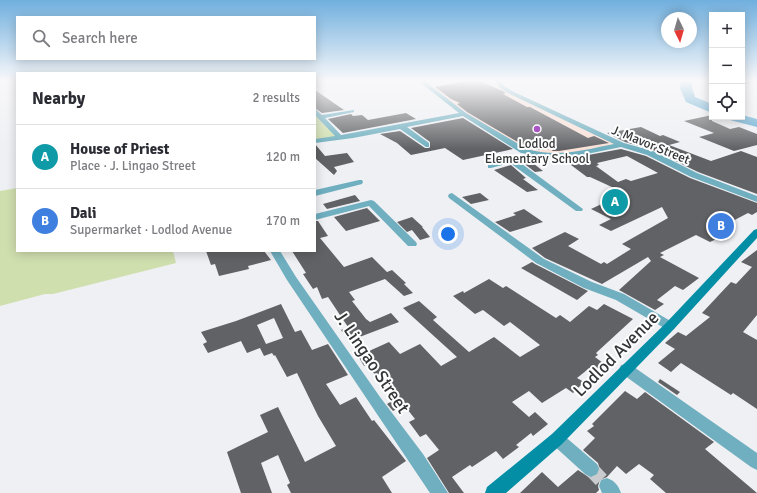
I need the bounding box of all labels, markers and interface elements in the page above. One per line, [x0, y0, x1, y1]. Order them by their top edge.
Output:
north arrow [661, 12, 697, 48]
map controls [709, 12, 745, 120]
button: + [709, 12, 745, 48]
search box [16, 16, 316, 60]
icon: search [30, 27, 52, 49]
text: Search here [62, 29, 138, 47]
button: − [709, 48, 745, 84]
button: locate [709, 84, 745, 120]
text: Nearby [32, 88, 85, 109]
text: 2 results [252, 90, 300, 106]
street label: J. Mavor Street [609, 122, 692, 168]
marker: Lodlod Elementary School [532, 124, 542, 134]
place label: Lodlod Elementary School [485, 136, 589, 167]
text: House of Priest [70, 140, 169, 158]
text: A [41, 149, 49, 165]
text: 120 m [266, 149, 300, 165]
text: Place · J. Lingao Street [70, 158, 196, 174]
pin: A [602, 187, 628, 217]
text: Dali [70, 204, 97, 222]
pin: B [708, 211, 734, 241]
text: B [41, 213, 49, 229]
text: 170 m [266, 213, 300, 229]
text: Supermarket · Lodlod Avenue [70, 222, 232, 238]
your location [438, 224, 458, 244]
street label: J. Lingao Street [330, 307, 414, 417]
street label: Lodlod Avenue [569, 307, 663, 401]

